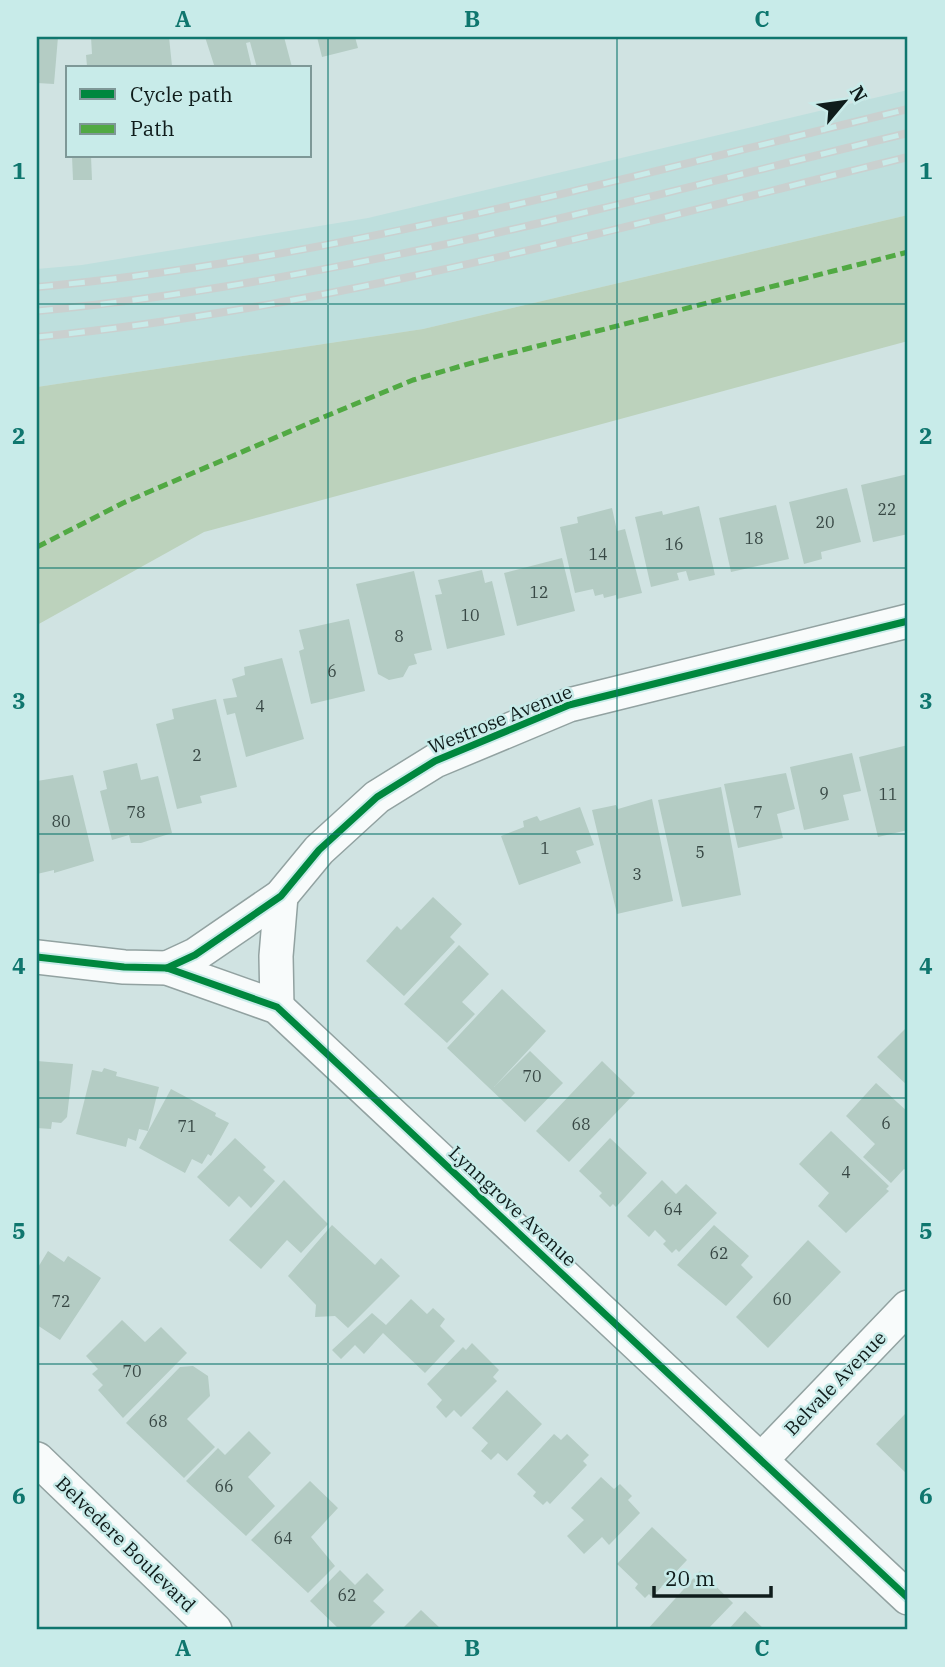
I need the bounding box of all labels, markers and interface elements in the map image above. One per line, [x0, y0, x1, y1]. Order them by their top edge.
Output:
text: A [175, 3, 191, 33]
text: B [464, 3, 480, 33]
text: C [754, 3, 770, 33]
legend [66, 66, 312, 158]
north arrow [808, 66, 878, 136]
text: Cycle path [130, 80, 233, 108]
text: N [845, 81, 873, 106]
text: Path [130, 114, 175, 142]
text: 1 [12, 155, 26, 185]
text: 1 [919, 155, 933, 185]
text: 2 [12, 420, 26, 450]
text: 2 [919, 420, 933, 450]
house number: 22 [877, 499, 897, 519]
house number: 20 [815, 512, 835, 532]
house number: 18 [744, 528, 764, 548]
house number: 16 [664, 534, 684, 554]
house number: 14 [588, 544, 608, 564]
house number: 12 [529, 582, 549, 602]
house number: 10 [460, 605, 480, 625]
house number: 8 [394, 626, 404, 646]
house number: 6 [327, 661, 337, 681]
street label: Westrose Avenue [424, 679, 576, 759]
text: 3 [12, 685, 26, 715]
text: 3 [919, 685, 933, 715]
house number: 4 [255, 696, 265, 716]
house number: 2 [192, 745, 202, 765]
house number: 9 [819, 783, 829, 803]
house number: 11 [878, 784, 898, 804]
house number: 78 [126, 802, 146, 822]
house number: 7 [753, 802, 763, 822]
house number: 80 [51, 811, 71, 831]
house number: 1 [540, 838, 550, 858]
house number: 5 [695, 842, 705, 862]
house number: 3 [632, 864, 642, 884]
text: 4 [12, 950, 26, 980]
text: 4 [919, 950, 933, 980]
house number: 70 [522, 1066, 542, 1086]
house number: 6 [881, 1113, 891, 1133]
house number: 68 [571, 1114, 591, 1134]
house number: 71 [177, 1116, 197, 1136]
street label: Lynngrove Avenue [444, 1141, 582, 1271]
house number: 4 [841, 1162, 851, 1182]
house number: 64 [663, 1199, 683, 1219]
text: 5 [12, 1215, 26, 1245]
text: 5 [919, 1215, 933, 1245]
house number: 62 [709, 1243, 729, 1263]
house number: 60 [772, 1289, 792, 1309]
house number: 72 [51, 1291, 71, 1311]
street label: Belvale Avenue [779, 1326, 891, 1440]
house number: 70 [122, 1361, 142, 1381]
house number: 68 [148, 1411, 168, 1431]
street label: Belvedere Boulevard [51, 1471, 201, 1617]
house number: 66 [214, 1476, 234, 1496]
text: 6 [12, 1480, 26, 1510]
text: 6 [919, 1480, 933, 1510]
house number: 64 [273, 1528, 293, 1548]
scale bar [654, 1555, 772, 1599]
text: 20 m [665, 1564, 715, 1592]
house number: 62 [337, 1585, 357, 1605]
text: A [175, 1632, 191, 1662]
text: B [464, 1632, 480, 1662]
text: C [754, 1632, 770, 1662]

